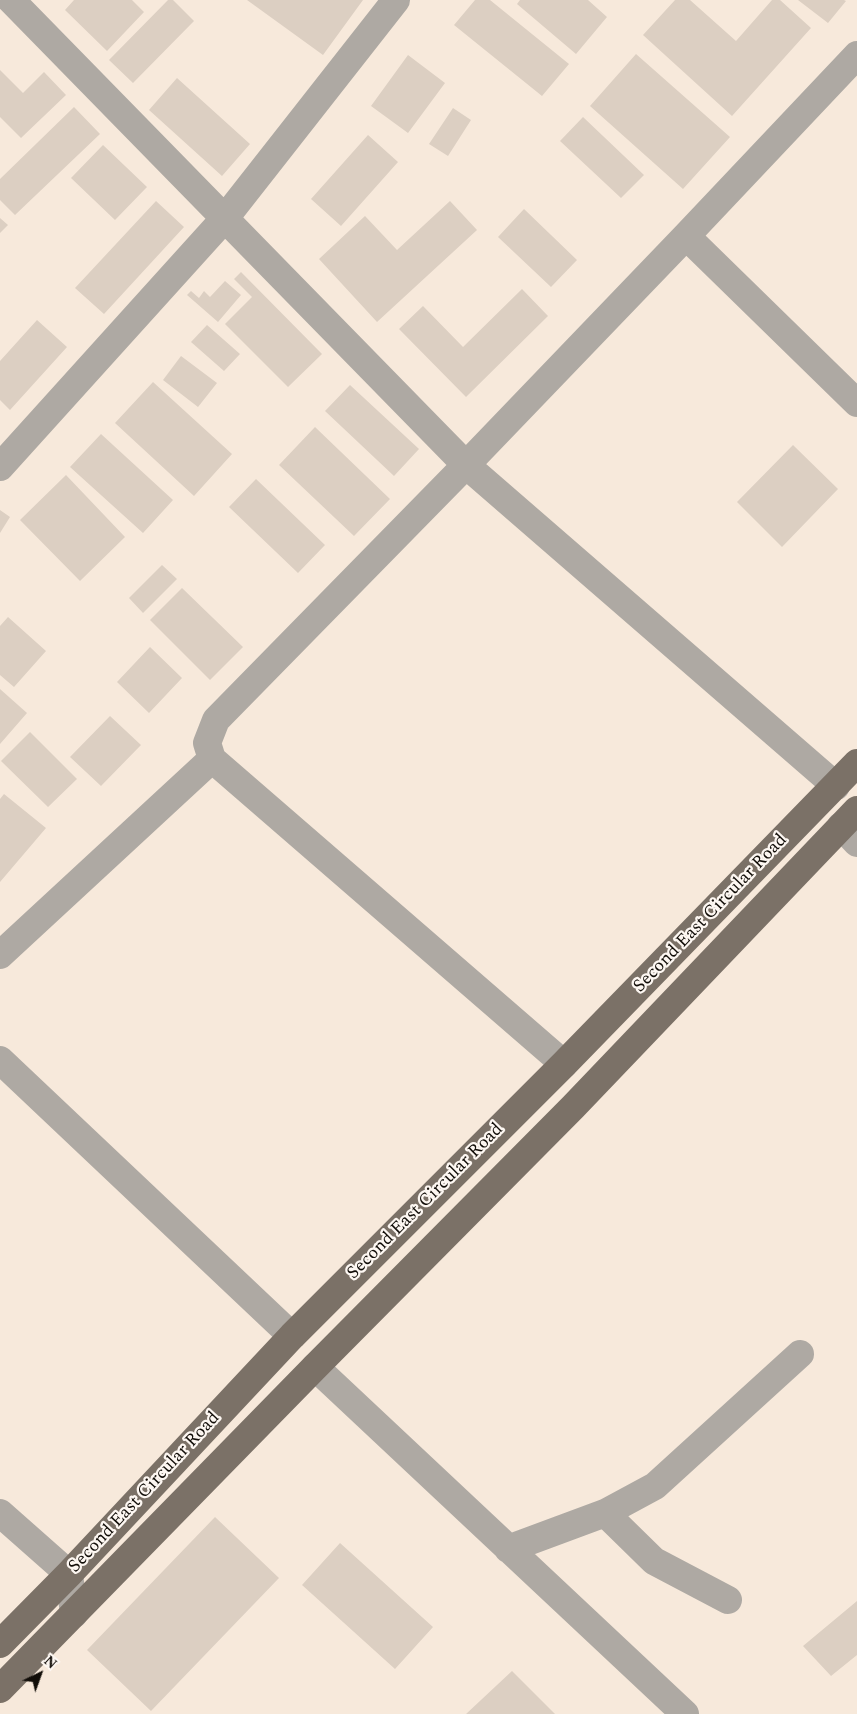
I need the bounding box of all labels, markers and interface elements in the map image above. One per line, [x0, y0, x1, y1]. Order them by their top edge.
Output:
street label: Second East Circular Road [630, 830, 792, 998]
street label: Second East Circular Road [343, 1119, 509, 1285]
street label: Second East Circular Road [65, 1408, 225, 1578]
north arrow [15, 1649, 65, 1699]
text: N [39, 1651, 62, 1674]

